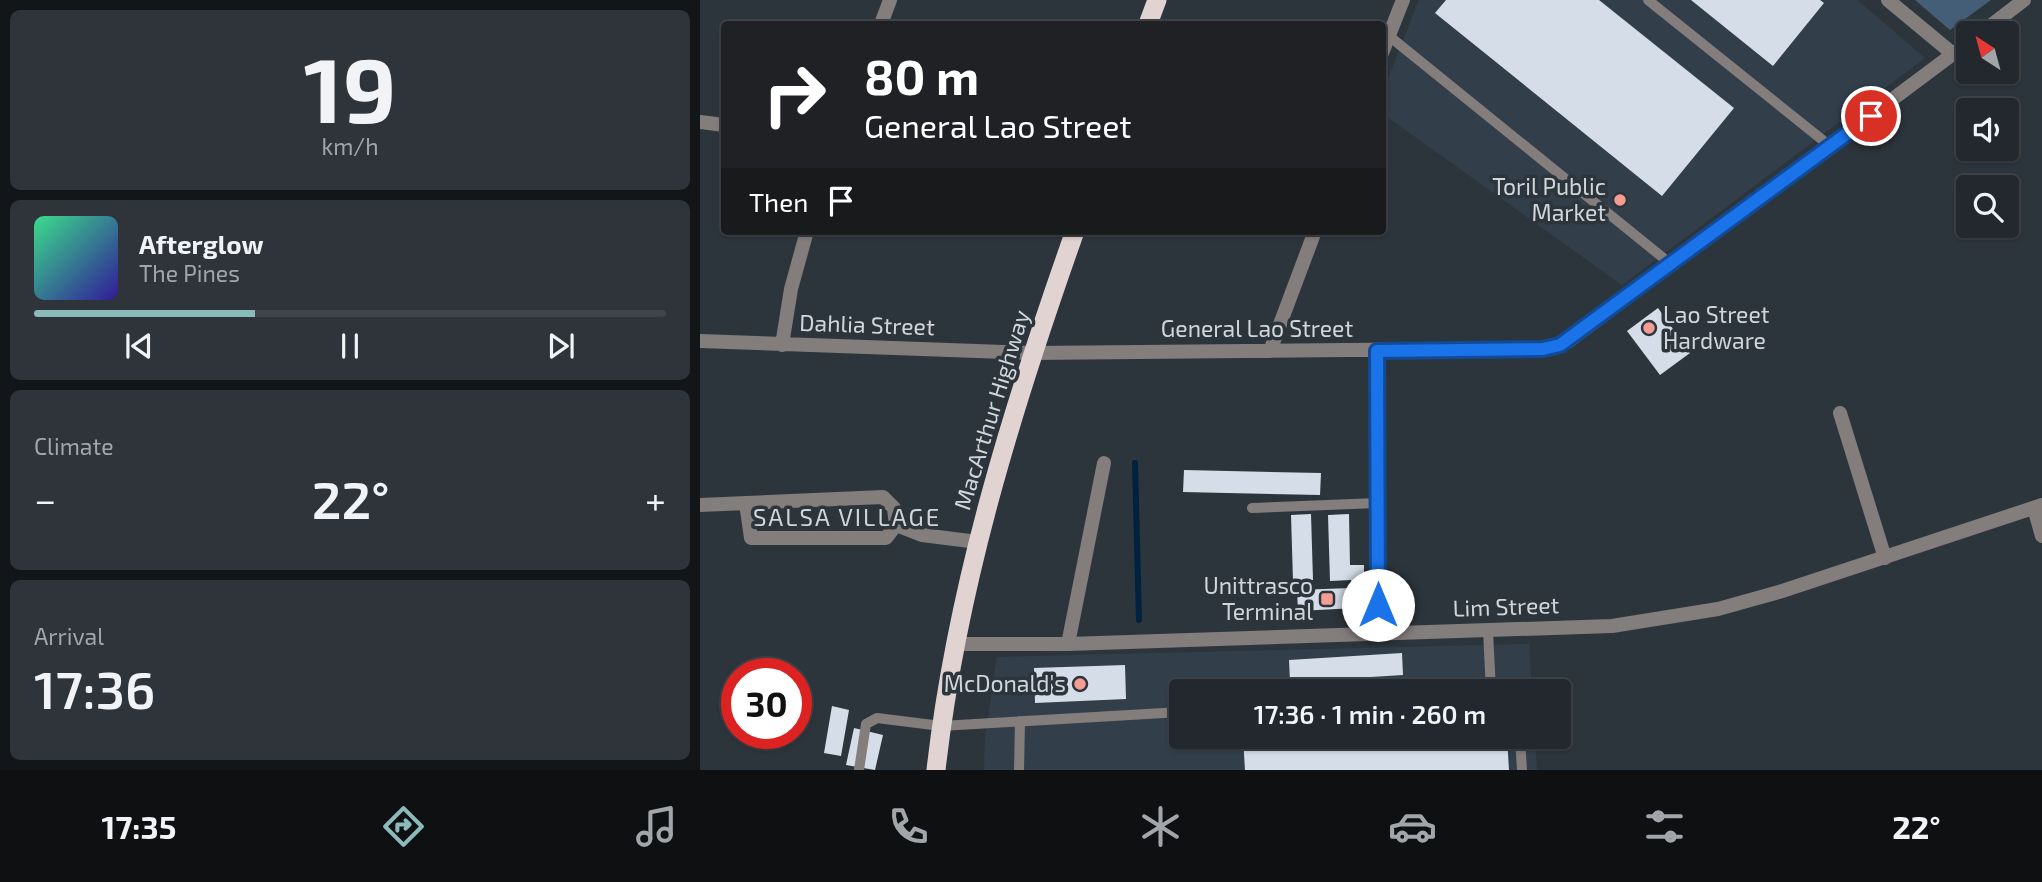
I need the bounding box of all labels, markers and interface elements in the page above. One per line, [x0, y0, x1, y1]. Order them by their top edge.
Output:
north arrow [1956, 21, 2020, 84]
map controls [1956, 21, 2019, 238]
text: 19 [303, 32, 397, 141]
text: 80 m [864, 46, 979, 105]
icon: right [749, 49, 840, 140]
pin [1841, 86, 1901, 146]
icon: arrive [1852, 97, 1890, 135]
button: sound [1956, 98, 2019, 161]
text: General Lao Street [864, 106, 1132, 144]
text: km/h [321, 132, 379, 160]
place label: Toril Public Market [1492, 172, 1606, 226]
button: search [1956, 175, 2019, 238]
icon: arrive [822, 182, 860, 220]
text: Then [749, 186, 808, 217]
marker: Toril Public Market [1612, 192, 1628, 208]
text: Afterglow [139, 228, 264, 259]
text: The Pines [139, 259, 240, 287]
place label: Lao Street Hardware [1663, 300, 1770, 354]
street label: MacArthur Highway [947, 306, 1035, 513]
street label: Dahlia Street [799, 308, 935, 340]
street label: General Lao Street [1161, 314, 1353, 342]
marker: Lao Street Hardware [1641, 320, 1657, 336]
icon: previous [120, 327, 158, 365]
icon: pause [331, 327, 369, 365]
icon: next [542, 327, 580, 365]
text: Climate [34, 432, 114, 460]
text: 22° [312, 467, 390, 529]
text: − [34, 476, 56, 522]
text: + [645, 476, 666, 522]
district label: SALSA VILLAGE [753, 502, 941, 531]
position arrow [1341, 568, 1415, 642]
place label: Unittrasco Terminal [1203, 571, 1313, 625]
street label: Lim Street [1452, 590, 1560, 622]
marker: Unittrasco Terminal [1319, 591, 1335, 607]
text: Arrival [34, 622, 104, 650]
text: 17:36 [34, 657, 155, 719]
speed limit sign: 30 [721, 658, 812, 749]
place label: McDonald's [944, 669, 1066, 697]
marker: McDonald's [1072, 676, 1088, 692]
text: 17:36 · 1 min · 260 m [1254, 698, 1486, 729]
icon: directions [379, 802, 428, 851]
icon: music [632, 802, 681, 851]
icon: phone [884, 802, 933, 851]
icon: climate [1136, 802, 1185, 851]
icon: car [1388, 802, 1437, 851]
icon: filters [1640, 802, 1689, 851]
text: 17:35 [102, 807, 176, 845]
text: 22° [1892, 807, 1940, 845]

